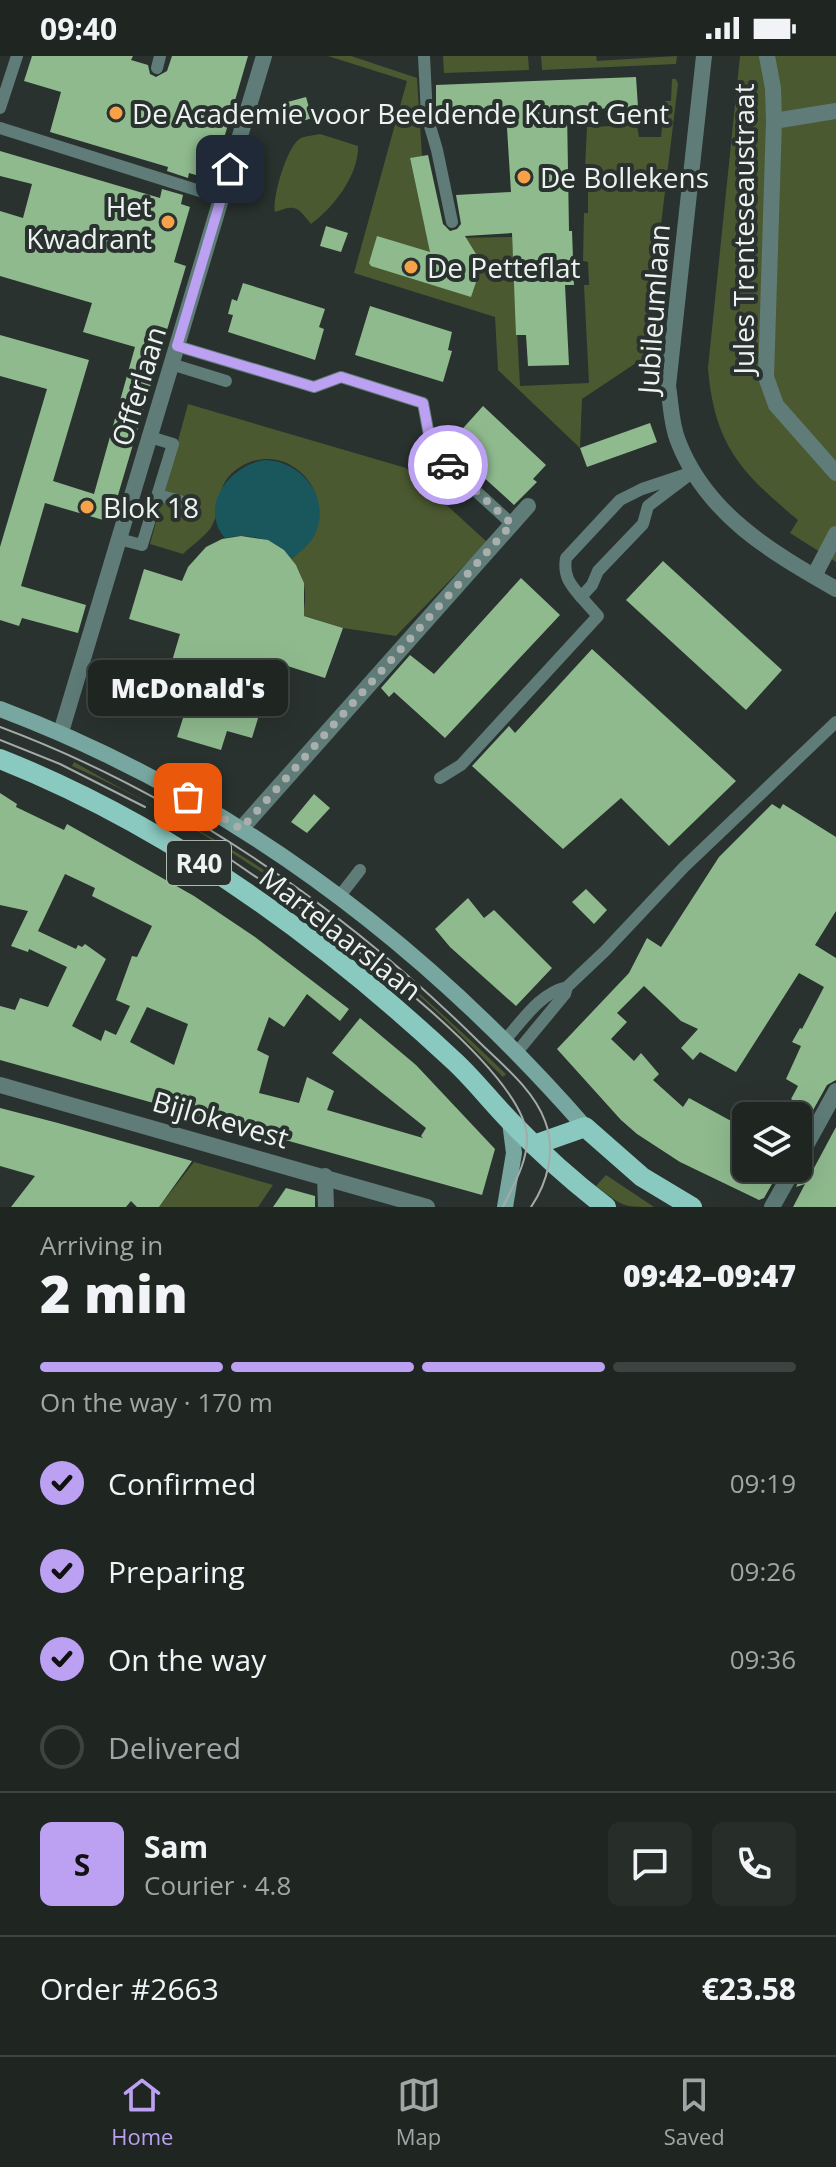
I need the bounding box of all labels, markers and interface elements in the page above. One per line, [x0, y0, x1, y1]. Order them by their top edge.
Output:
text: 09:40 [40, 8, 117, 49]
street label: Jules Trenteseaustraat [724, 83, 762, 378]
place label: De Academie voor Beeldende Kunst Gent [132, 94, 669, 132]
marker: De Academie voor Beeldende Kunst Gent [107, 104, 125, 122]
pin [196, 135, 264, 203]
icon: home [208, 147, 252, 191]
place label: De Bollekens [540, 158, 709, 196]
marker: De Bollekens [515, 168, 533, 186]
place label: Het Kwadrant [26, 187, 152, 257]
marker: Het Kwadrant [159, 213, 177, 231]
street label: Jubileumlaan [628, 223, 678, 398]
place label: De Petteflat [427, 248, 581, 286]
marker: De Petteflat [402, 258, 420, 276]
street label: Offerlaan [102, 322, 174, 450]
courier [408, 425, 488, 505]
icon: car [426, 443, 470, 487]
place label: Blok 18 [103, 488, 199, 526]
marker: Blok 18 [78, 498, 96, 516]
callout: McDonald's [88, 661, 288, 717]
text: McDonald's [111, 670, 265, 706]
pin [154, 763, 222, 831]
icon: bag [166, 775, 210, 819]
road number: R40 [167, 841, 231, 885]
street label: Martelaarslaan [252, 858, 430, 1008]
street label: Bijlokevest [149, 1081, 293, 1157]
map controls [732, 1102, 812, 1182]
button: layers [732, 1102, 812, 1182]
text: Arriving in [40, 1227, 163, 1263]
text: 09:42–09:47 [623, 1255, 796, 1296]
text: 2 min [40, 1257, 188, 1328]
text: On the way · 170 m [40, 1384, 273, 1420]
icon: check [40, 1461, 84, 1505]
text: Confirmed [108, 1463, 256, 1504]
text: 09:19 [730, 1465, 796, 1501]
icon: check [40, 1549, 84, 1593]
text: Preparing [108, 1551, 245, 1592]
text: 09:26 [730, 1553, 796, 1589]
icon: check [40, 1637, 84, 1681]
text: On the way [108, 1639, 266, 1680]
text: 09:36 [730, 1641, 796, 1677]
text: Delivered [108, 1727, 241, 1768]
button: chat [608, 1822, 692, 1906]
button: phone [712, 1822, 796, 1906]
text: Sam [144, 1826, 208, 1867]
text: S [74, 1844, 90, 1885]
text: Courier · 4.8 [144, 1867, 291, 1903]
text: Order #2663 [40, 1968, 219, 2009]
text: €23.58 [702, 1968, 796, 2009]
tab: Home [111, 2073, 173, 2151]
tab: Map [396, 2073, 441, 2151]
tab: Saved [664, 2073, 725, 2151]

